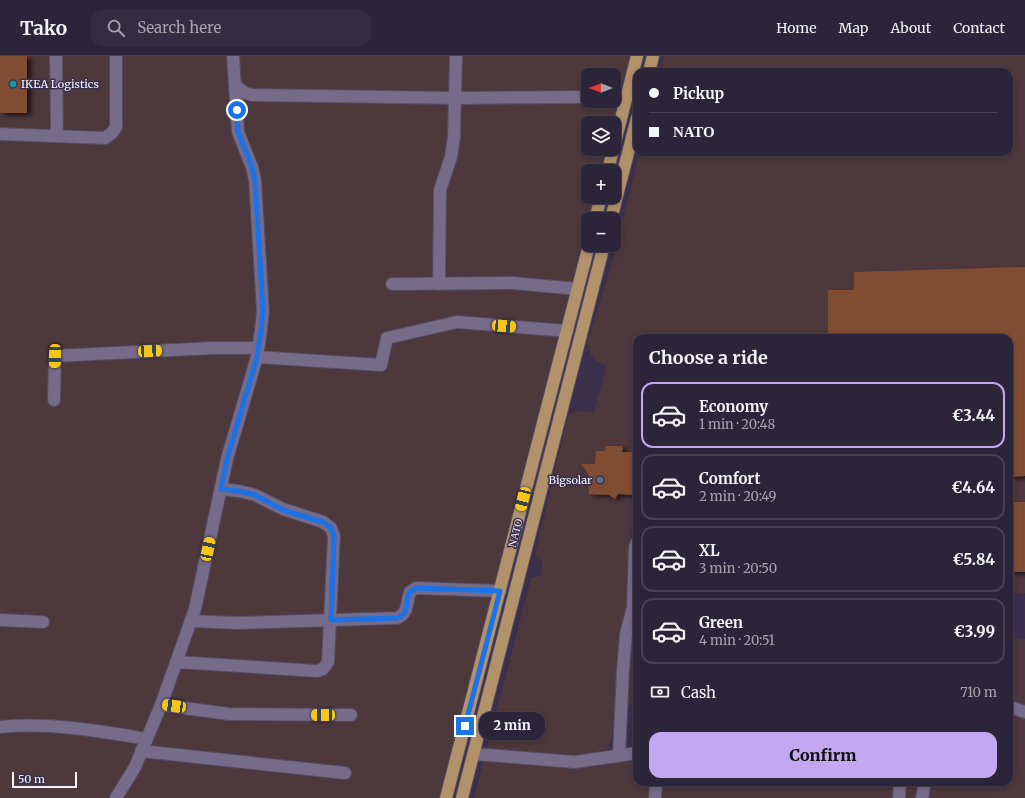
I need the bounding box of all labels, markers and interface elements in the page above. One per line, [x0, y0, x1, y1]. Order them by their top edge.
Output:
search box [91, 10, 371, 46]
text: Tako [20, 16, 67, 40]
icon: search [105, 17, 127, 39]
text: Search here [137, 18, 221, 37]
text: Home [776, 19, 817, 37]
text: Map [839, 19, 868, 37]
text: About [890, 19, 931, 37]
text: Contact [953, 19, 1005, 37]
north arrow [581, 68, 621, 108]
map controls [581, 68, 621, 252]
place label: IKEA Logistics [21, 77, 99, 91]
marker: IKEA Logistics [8, 79, 18, 89]
text: Pickup [673, 84, 724, 103]
route start [228, 101, 246, 119]
button: layers [581, 116, 621, 156]
text: ΝΑΤΟ [673, 122, 715, 141]
button: + [581, 164, 621, 204]
button: − [581, 212, 621, 252]
car [492, 319, 516, 333]
car [49, 344, 61, 368]
car [138, 344, 162, 358]
text: Choose a ride [649, 346, 768, 369]
icon: car [651, 397, 687, 433]
text: Economy [699, 397, 768, 416]
text: €3.44 [952, 406, 995, 425]
text: 1 min · 20:48 [699, 416, 775, 433]
icon: car [651, 469, 687, 505]
text: Comfort [699, 469, 760, 488]
place label: Bigsolar [549, 473, 592, 487]
marker: Bigsolar [595, 475, 605, 485]
text: €4.64 [951, 478, 995, 497]
car [514, 486, 532, 512]
text: 2 min · 20:49 [699, 488, 776, 505]
street label: ΝΑΤΟ [505, 517, 525, 549]
car [200, 536, 216, 562]
icon: car [651, 541, 687, 577]
text: XL [699, 541, 720, 560]
text: €5.84 [952, 550, 995, 569]
text: 3 min · 20:50 [699, 560, 777, 577]
icon: car [651, 613, 687, 649]
text: Green [699, 613, 743, 632]
text: €3.99 [953, 622, 995, 641]
text: 4 min · 20:51 [699, 632, 775, 649]
icon: cash [649, 681, 671, 703]
text: Cash [681, 683, 716, 702]
text: 710 m [960, 684, 997, 701]
car [161, 698, 187, 714]
car [311, 709, 335, 721]
callout: 2 min [479, 712, 545, 740]
route end [456, 717, 474, 735]
text: 2 min [493, 717, 531, 734]
button: Confirm [649, 732, 997, 778]
scale bar [12, 770, 77, 789]
text: 50 m [18, 772, 45, 786]

